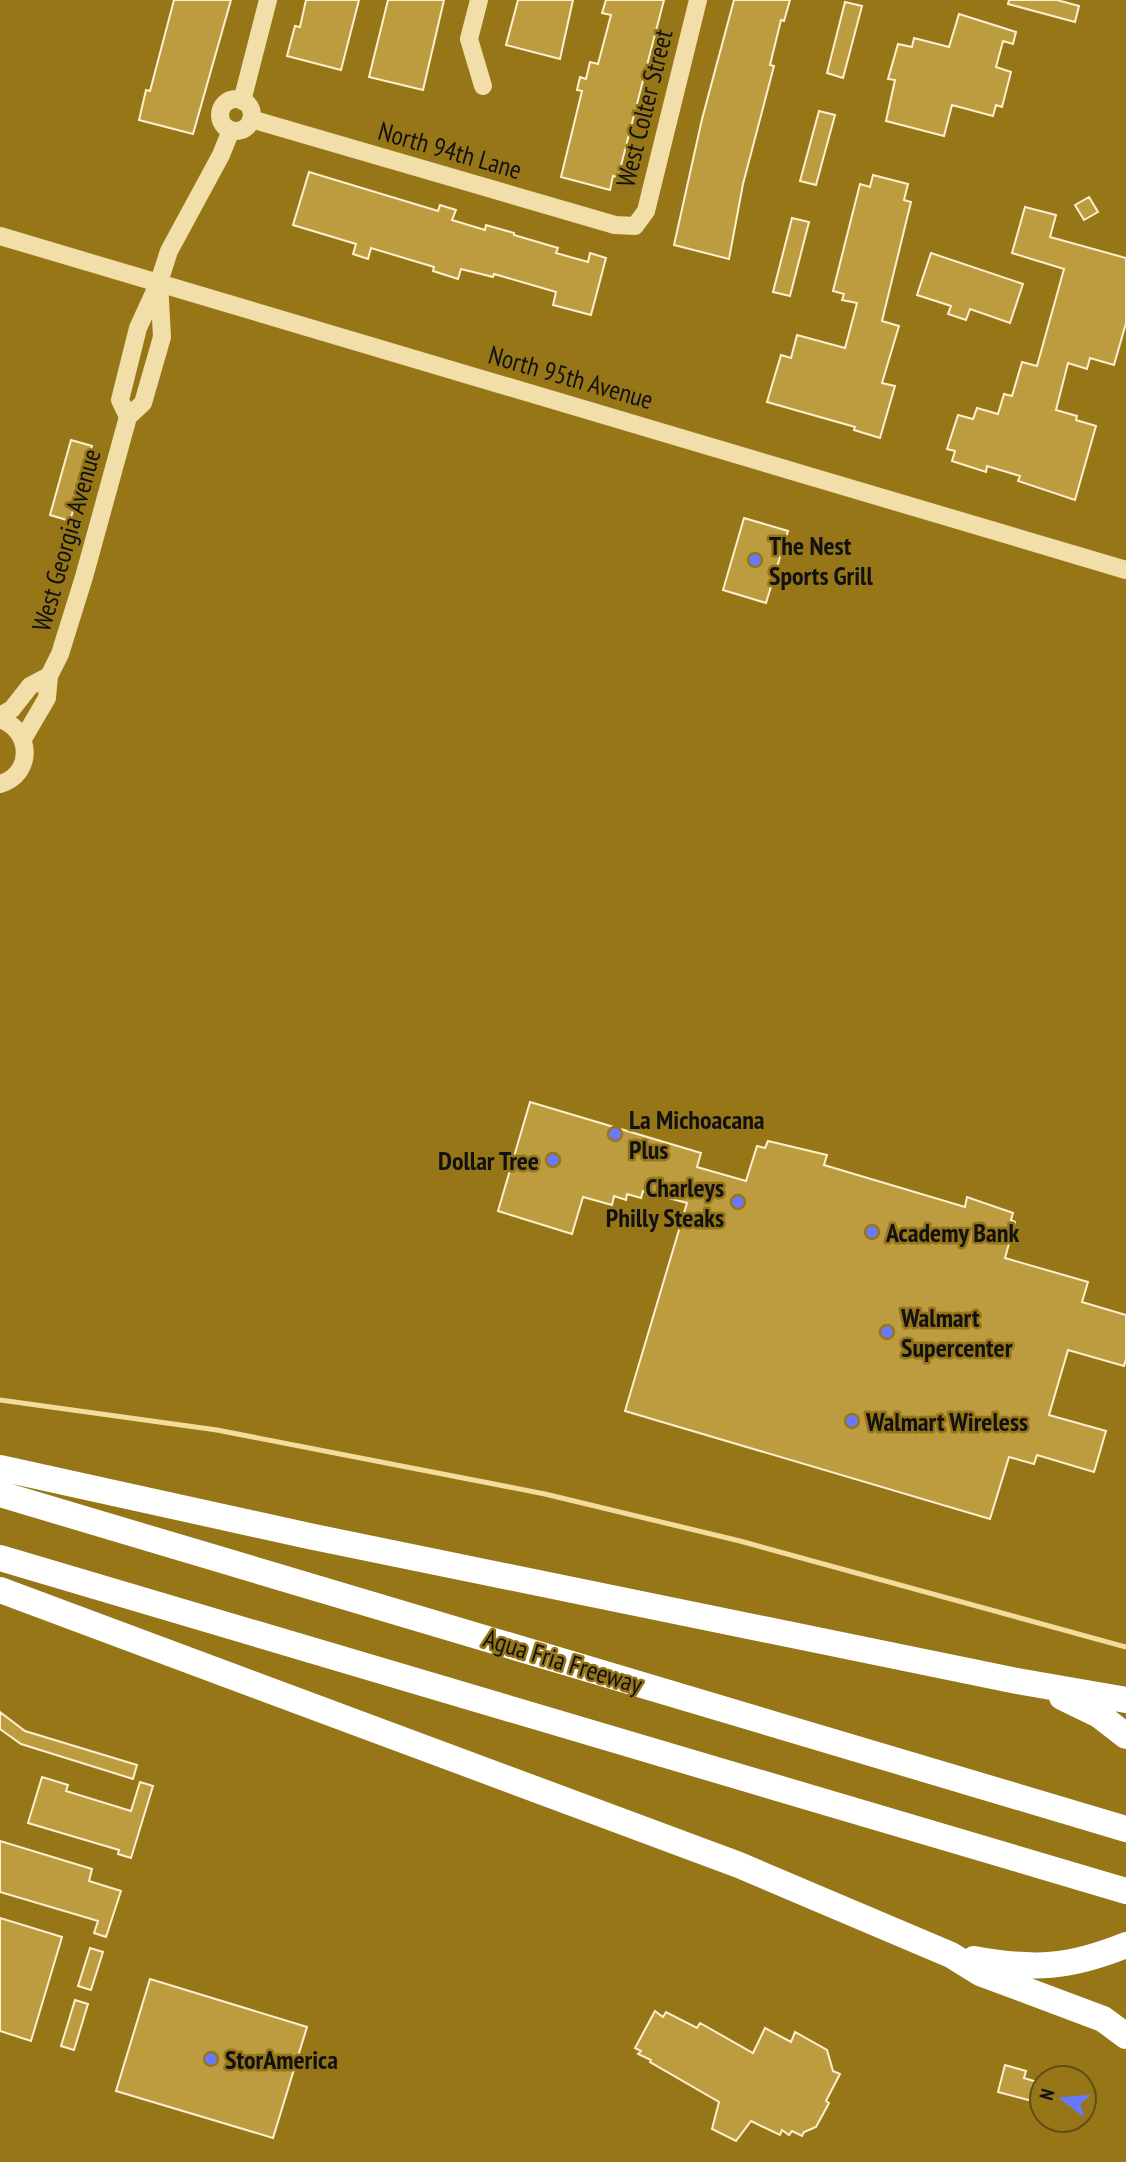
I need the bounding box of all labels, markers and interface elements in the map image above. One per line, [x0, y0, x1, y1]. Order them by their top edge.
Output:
street label: West Colter Street [608, 26, 680, 190]
street label: North 94th Lane [375, 114, 525, 186]
street label: North 95th Avenue [485, 338, 657, 416]
street label: West Georgia Avenue [24, 445, 108, 635]
place label: The Nest Sports Grill [769, 529, 873, 592]
marker: The Nest Sports Grill [747, 552, 763, 568]
place label: La Michoacana Plus [629, 1103, 765, 1166]
marker: La Michoacana Plus [607, 1126, 623, 1142]
place label: Dollar Tree [438, 1144, 539, 1177]
marker: Dollar Tree [545, 1152, 561, 1168]
place label: Charleys Philly Steaks [606, 1171, 724, 1234]
marker: Charleys Philly Steaks [730, 1194, 746, 1210]
place label: Academy Bank [885, 1216, 1019, 1249]
marker: Academy Bank [864, 1224, 880, 1240]
place label: Walmart Supercenter [900, 1301, 1013, 1364]
marker: Walmart Supercenter [879, 1324, 895, 1340]
place label: Walmart Wireless [865, 1405, 1028, 1438]
marker: Walmart Wireless [844, 1413, 860, 1429]
street label: Agua Fria Freeway [480, 1621, 647, 1701]
place label: StorAmerica [225, 2043, 338, 2076]
marker: StorAmerica [203, 2051, 219, 2067]
north arrow [1028, 2064, 1098, 2134]
text: N [1034, 2086, 1060, 2103]

